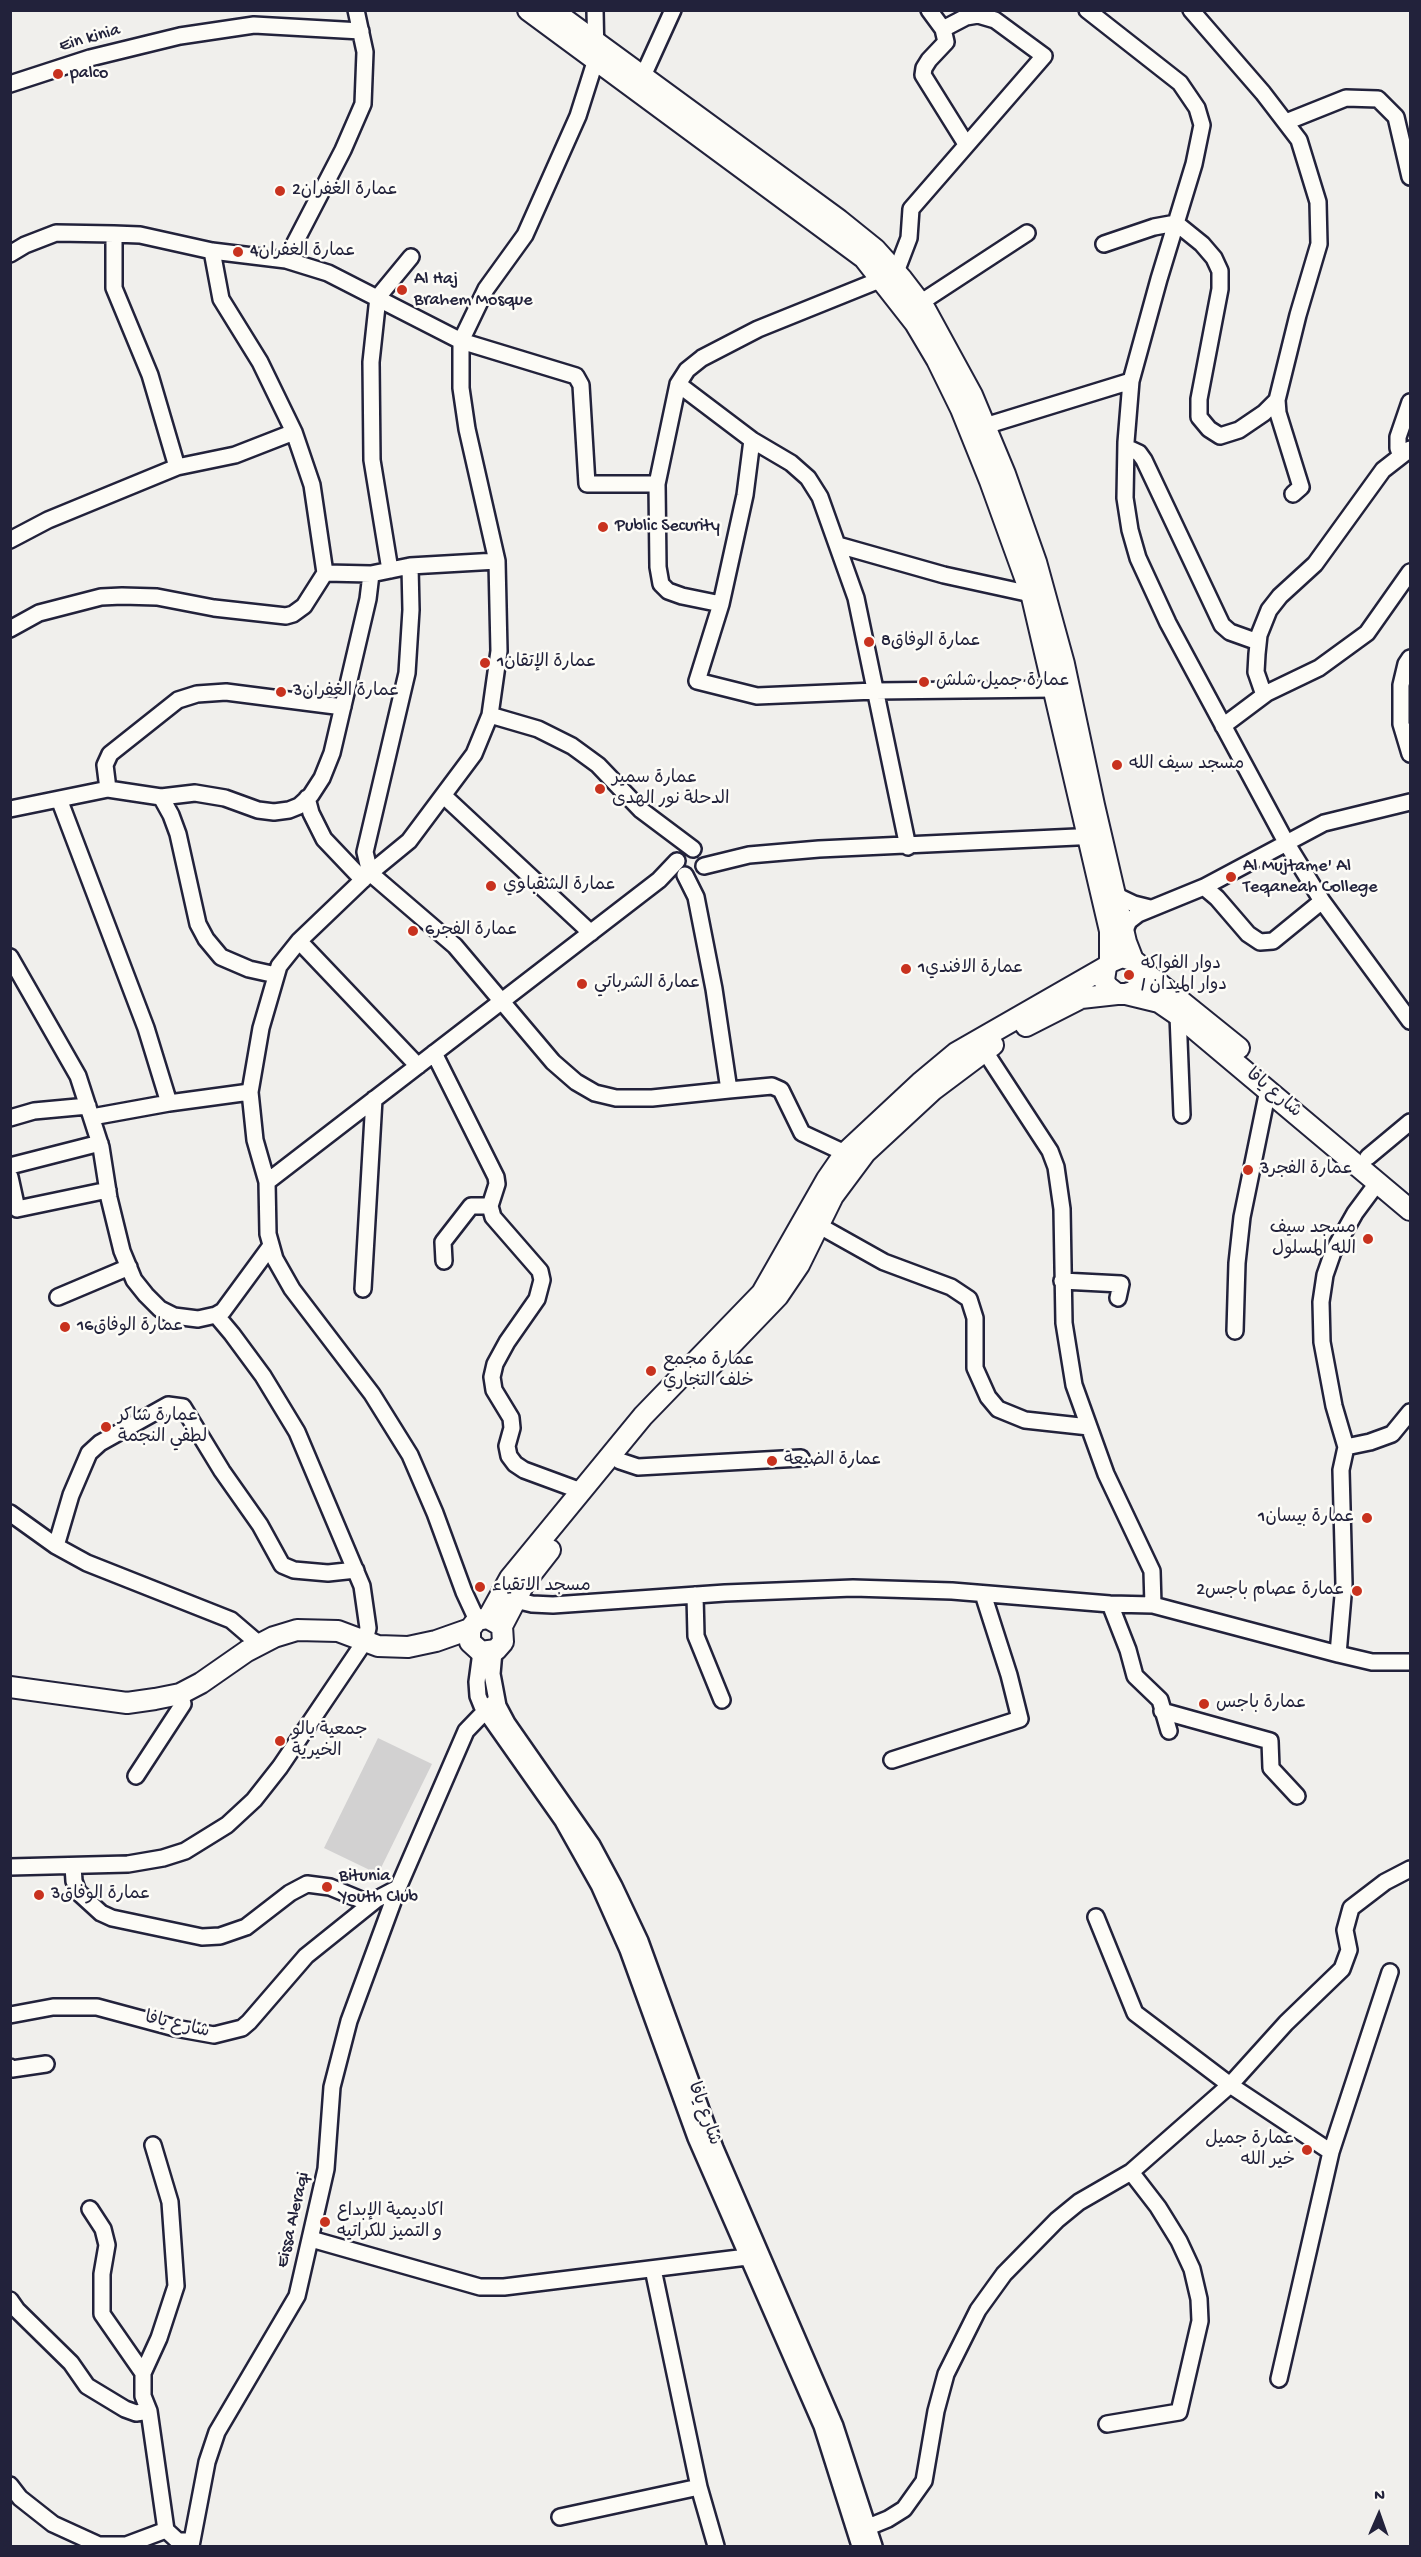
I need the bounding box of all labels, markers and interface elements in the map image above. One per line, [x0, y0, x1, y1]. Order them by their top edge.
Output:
street label: Ein kinia [57, 20, 123, 58]
place label: palco [70, 63, 108, 85]
marker: palco [51, 67, 65, 81]
place label: عمارة الغفران2 [292, 180, 398, 202]
marker: عمارة الغفران2 [273, 184, 287, 198]
place label: عمارة الغفران4 [250, 241, 356, 263]
marker: عمارة الغفران4 [231, 245, 245, 259]
place label: Al Haj Brahem Mosque [414, 269, 533, 312]
marker: Al Haj Brahem Mosque [395, 283, 409, 297]
place label: Public Security [615, 516, 720, 538]
marker: Public Security [596, 520, 610, 534]
place label: عمارة الوفاق8 [881, 631, 981, 653]
marker: عمارة الوفاق8 [862, 635, 876, 649]
place label: عمارة الإتقان1 [497, 652, 597, 674]
marker: عمارة الإتقان1 [478, 656, 492, 670]
place label: عمارة جميل شلش [936, 671, 1070, 693]
marker: عمارة جميل شلش [917, 675, 931, 689]
place label: عمارة الغفران3 [293, 681, 400, 703]
marker: عمارة الغفران3 [274, 685, 288, 699]
place label: مسجد سيف الله [1129, 754, 1244, 776]
marker: مسجد سيف الله [1110, 758, 1124, 772]
place label: عمارة سمير الدحلة نور الهدى [612, 768, 730, 810]
marker: عمارة سمير الدحلة نور الهدى [593, 782, 607, 796]
place label: Al Mujtame' Al Teqaneah College [1243, 856, 1378, 898]
marker: Al Mujtame' Al Teqaneah College [1224, 870, 1238, 884]
place label: عمارة الشقباوي [503, 875, 616, 897]
marker: عمارة الشقباوي [484, 879, 498, 893]
place label: عمارة الفجر6 [425, 920, 518, 942]
marker: عمارة الفجر6 [406, 924, 420, 938]
place label: دوار الفواكه / دوار الميدان [1141, 954, 1227, 996]
place label: عمارة الافندي1 [918, 958, 1024, 980]
marker: عمارة الافندي1 [899, 962, 913, 976]
marker: دوار الفواكه / دوار الميدان [1122, 968, 1136, 982]
place label: عمارة الشرباتي [594, 973, 701, 995]
marker: عمارة الشرباتي [575, 977, 589, 991]
street label: شارع يافا [1241, 1065, 1305, 1123]
place label: عمارة الفجر3 [1260, 1159, 1353, 1181]
marker: عمارة الفجر3 [1241, 1163, 1255, 1177]
place label: مسجد سيف الله المسلول [1270, 1218, 1356, 1260]
marker: مسجد سيف الله المسلول [1361, 1232, 1375, 1246]
place label: عمارة الوفاق16 [77, 1316, 184, 1338]
marker: عمارة الوفاق16 [58, 1320, 72, 1334]
place label: عمارة مجمع خلف التجاري [663, 1350, 755, 1392]
marker: عمارة مجمع خلف التجاري [644, 1364, 658, 1378]
place label: عمارة شاكر لطفي النجمة [118, 1406, 207, 1448]
marker: عمارة شاكر لطفي النجمة [99, 1420, 113, 1434]
place label: عمارة الضيعة [784, 1450, 882, 1472]
marker: عمارة الضيعة [765, 1454, 779, 1468]
place label: عمارة بيسان1 [1258, 1507, 1355, 1529]
marker: عمارة بيسان1 [1360, 1511, 1374, 1525]
place label: مسجد الاتقياء [492, 1576, 591, 1598]
marker: مسجد الاتقياء [473, 1580, 487, 1594]
place label: عمارة عصام باجس2 [1196, 1580, 1345, 1602]
marker: عمارة عصام باجس2 [1350, 1584, 1364, 1598]
place label: عمارة باجس [1216, 1693, 1307, 1715]
marker: عمارة باجس [1197, 1697, 1211, 1711]
place label: جمعية يالو الخيرية [292, 1720, 367, 1762]
marker: جمعية يالو الخيرية [273, 1734, 287, 1748]
place label: Bitunia Youth Club [339, 1866, 418, 1908]
marker: Bitunia Youth Club [320, 1880, 334, 1894]
place label: عمارة الوفاق3 [51, 1884, 151, 1906]
marker: عمارة الوفاق3 [32, 1888, 46, 1902]
street label: شارع يافا [143, 2008, 211, 2044]
street label: شارع يافا [682, 2079, 724, 2149]
place label: عمارة جميل خير الله [1205, 2129, 1295, 2172]
marker: عمارة جميل خير الله [1300, 2143, 1314, 2157]
street label: Eissa Aleraqi [273, 2170, 315, 2270]
place label: اكاديمية الإبداع و التميز للكراتيه [337, 2201, 444, 2244]
marker: اكاديمية الإبداع و التميز للكراتيه [318, 2215, 332, 2229]
north arrow [1349, 2485, 1409, 2545]
text: N [1374, 2487, 1385, 2506]

